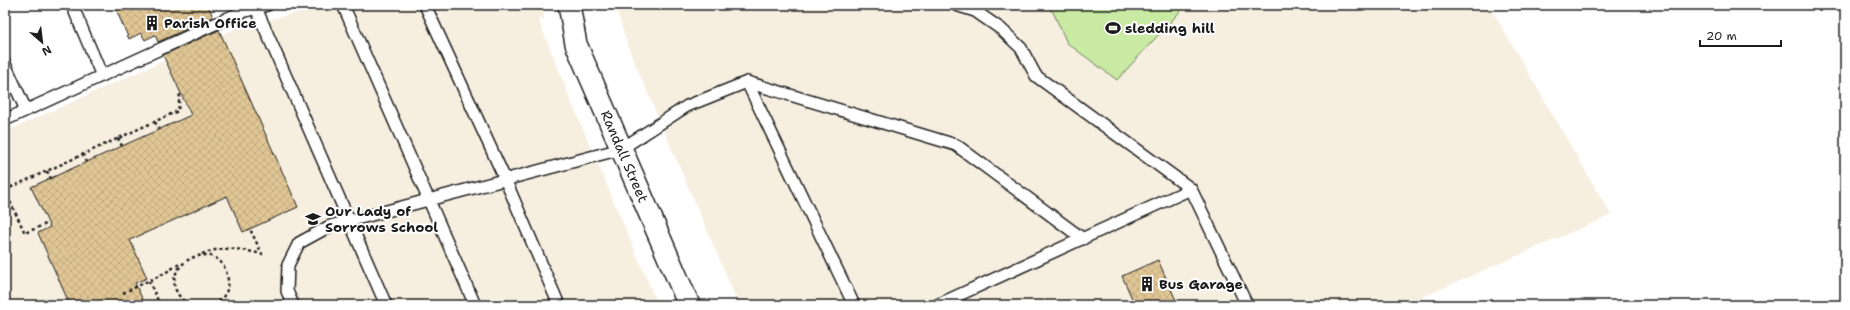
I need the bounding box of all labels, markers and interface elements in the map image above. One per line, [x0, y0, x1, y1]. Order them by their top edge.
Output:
building icon: Parish Office [143, 14, 161, 32]
place label: Parish Office [164, 14, 257, 32]
sports icon: sledding hill [1104, 19, 1122, 37]
place label: sledding hill [1125, 19, 1215, 37]
north arrow [22, 22, 62, 62]
scale bar [1700, 22, 1781, 48]
text: 20 m [1706, 28, 1737, 44]
text: N [39, 42, 54, 59]
street label: Randall Street [597, 107, 652, 205]
place label: Our Lady of Sorrows School [325, 202, 438, 236]
school or university icon: Our Lady of Sorrows School [304, 210, 322, 228]
building icon: Bus Garage [1138, 275, 1156, 293]
place label: Bus Garage [1159, 275, 1243, 293]

